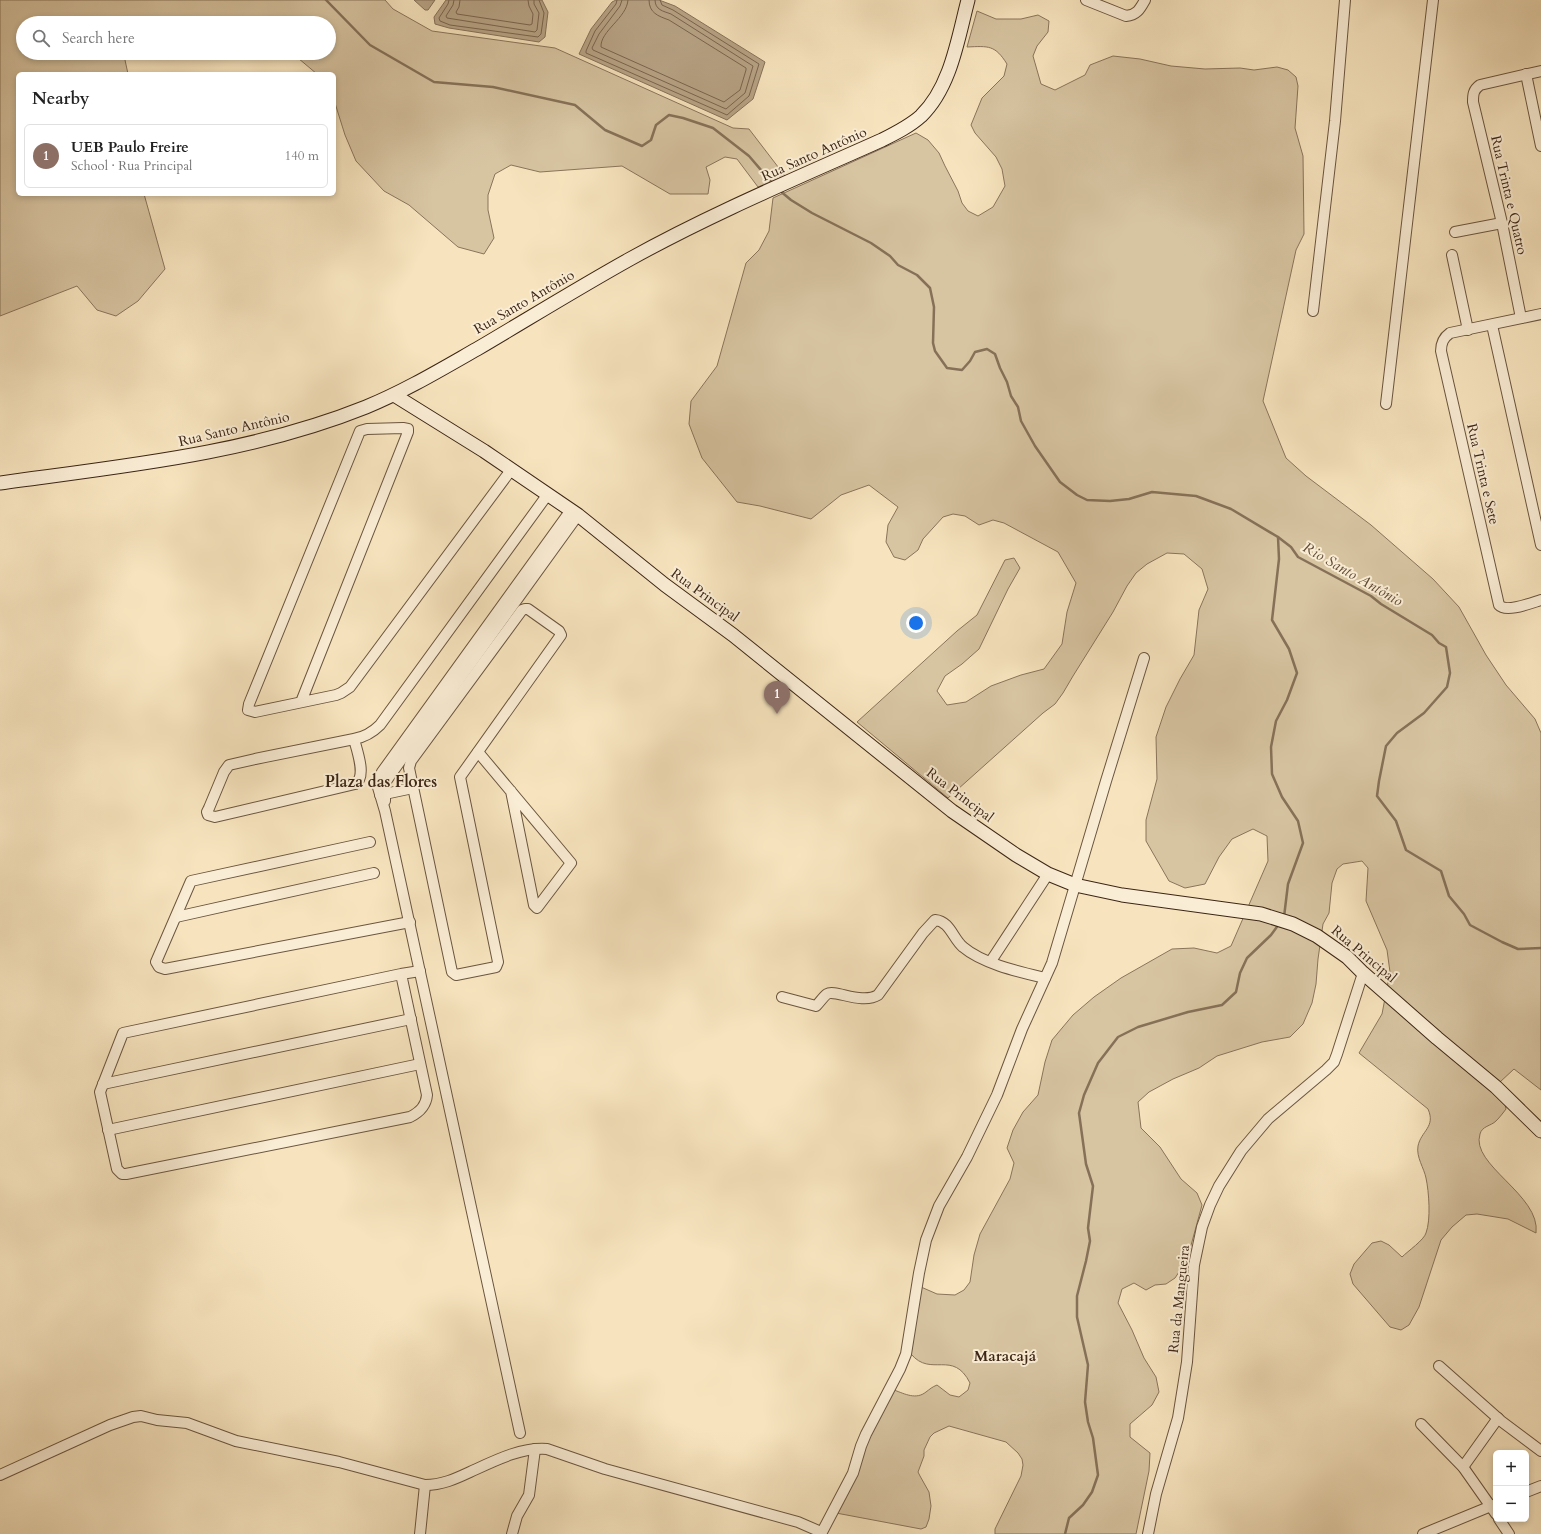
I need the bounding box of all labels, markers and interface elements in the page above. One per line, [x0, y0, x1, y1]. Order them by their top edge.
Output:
search box [16, 16, 336, 60]
icon: search [30, 27, 52, 49]
text: Search here [62, 28, 135, 48]
text: Nearby [32, 87, 89, 110]
street label: Rua Santo Antônio [758, 122, 870, 186]
street label: Rua Trinta e Quatro [1486, 134, 1532, 257]
text: UEB Paulo Freire [71, 137, 189, 157]
text: 1 [43, 147, 49, 165]
text: 140 m [285, 147, 319, 165]
text: School · Rua Principal [71, 157, 192, 175]
street label: Rua Santo Antônio [470, 265, 578, 339]
street label: Rua Santo Antônio [177, 407, 292, 451]
street label: Rua Trinta e Sete [1462, 422, 1504, 526]
water label: Rio Santo Antônio [1299, 537, 1407, 611]
street label: Rua Principal [667, 564, 743, 626]
your location [906, 613, 926, 633]
pin: 1 [764, 681, 790, 714]
street label: Rua Principal [922, 763, 998, 827]
district label: Plaza das Flores [325, 771, 437, 793]
street label: Rua Principal [1327, 921, 1401, 987]
street label: Rua da Mangueira [1164, 1244, 1194, 1354]
district label: Maracajá [974, 1346, 1037, 1366]
map controls [1493, 1450, 1529, 1522]
button: + [1493, 1450, 1529, 1486]
button: − [1493, 1486, 1529, 1522]

